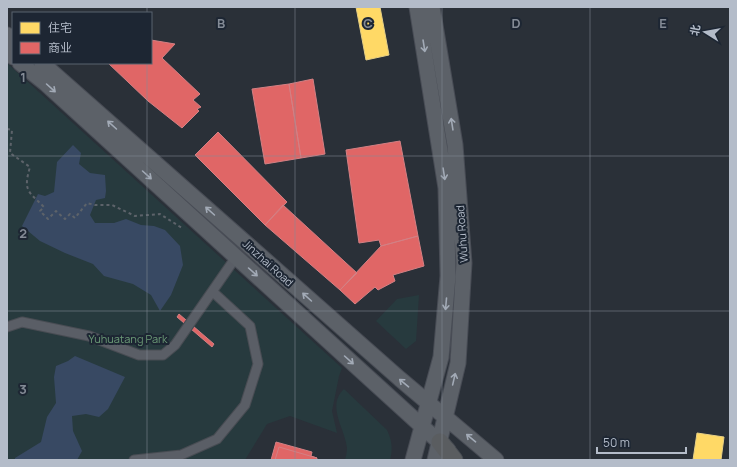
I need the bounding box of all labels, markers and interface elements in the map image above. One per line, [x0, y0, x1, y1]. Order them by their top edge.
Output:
legend [12, 12, 152, 64]
north arrow [685, 12, 725, 52]
text: B [217, 14, 225, 32]
text: C [363, 14, 373, 32]
text: D [511, 14, 521, 32]
text: E [659, 14, 667, 32]
text: 住宅 [48, 19, 72, 36]
text: 北 [686, 23, 703, 37]
text: 商业 [48, 39, 72, 56]
one-way arrow [420, 39, 428, 52]
text: 1 [20, 68, 26, 86]
one-way arrow [45, 83, 56, 92]
one-way arrow [448, 118, 456, 131]
one-way arrow [107, 120, 118, 129]
one-way arrow [440, 167, 448, 180]
one-way arrow [141, 171, 152, 180]
street label: Wuhu Road [452, 205, 471, 263]
one-way arrow [205, 207, 215, 216]
text: 2 [19, 224, 27, 242]
street label: Jinzhai Road [240, 236, 297, 289]
one-way arrow [248, 268, 258, 277]
one-way arrow [302, 293, 312, 302]
one-way arrow [442, 297, 449, 310]
park label: Yuhuatang Park [88, 331, 168, 346]
one-way arrow [344, 355, 354, 365]
one-way arrow [451, 373, 459, 386]
one-way arrow [399, 379, 410, 388]
text: 3 [19, 380, 27, 398]
scale bar [597, 429, 686, 455]
one-way arrow [466, 434, 476, 443]
text: 50 m [603, 434, 630, 451]

